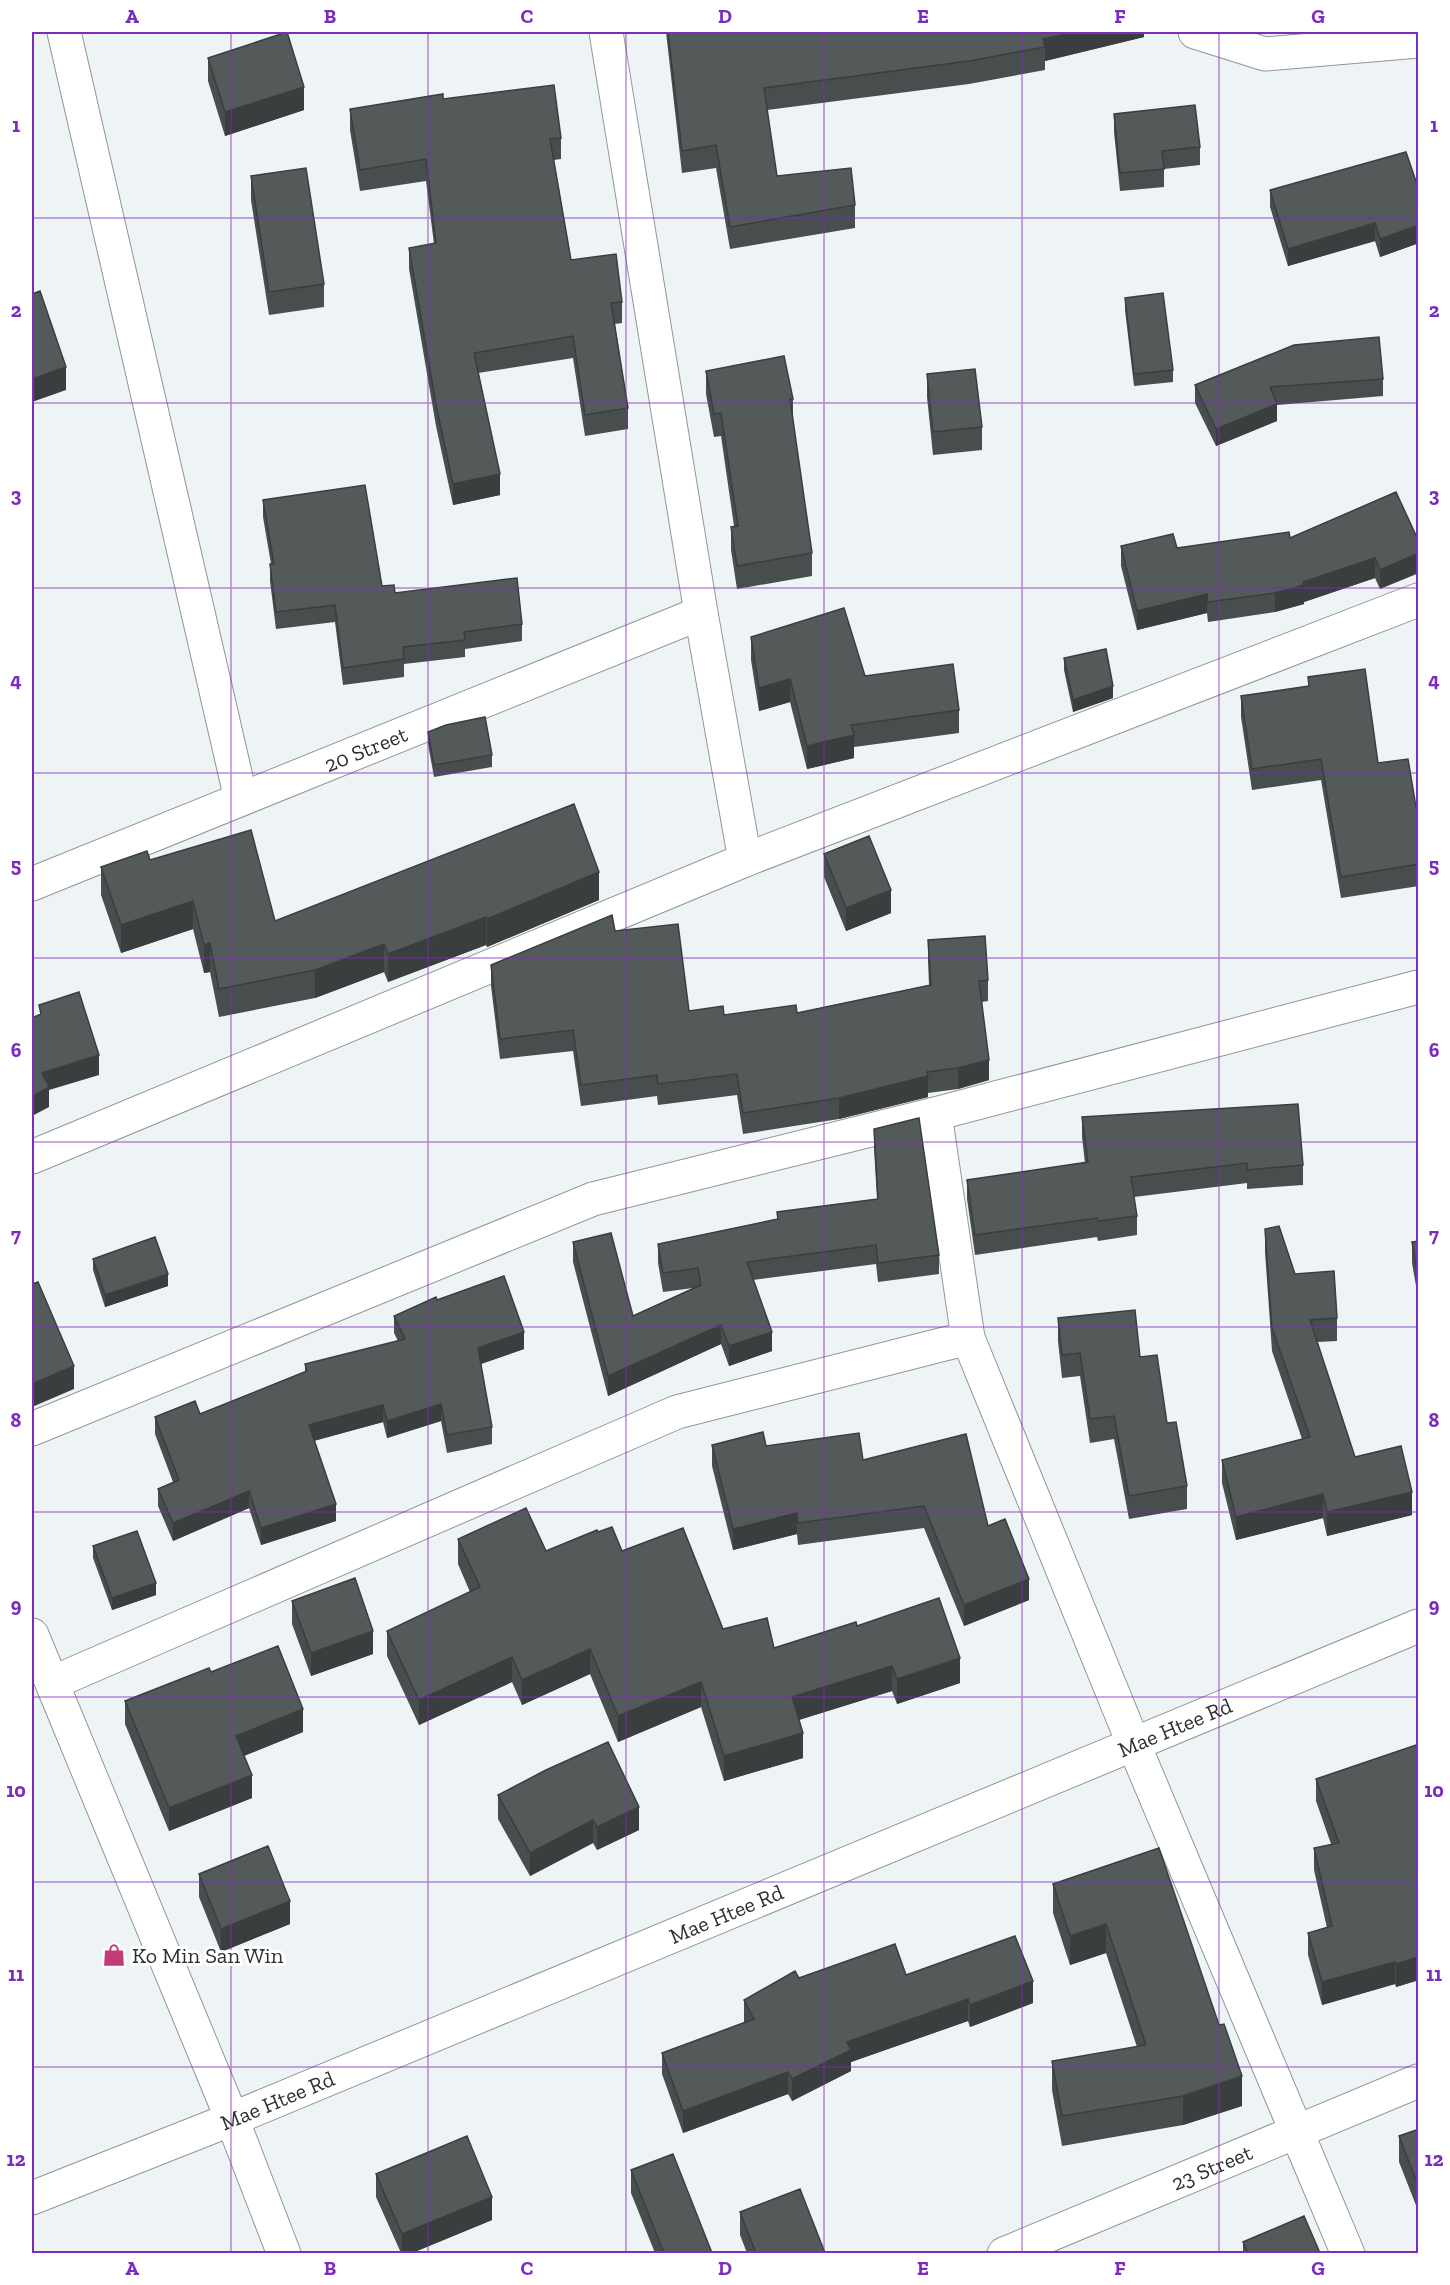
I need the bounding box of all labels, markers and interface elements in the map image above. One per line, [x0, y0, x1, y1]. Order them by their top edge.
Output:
text: A [125, 4, 139, 28]
text: B [324, 4, 336, 28]
text: C [521, 4, 534, 28]
text: D [718, 4, 732, 28]
text: E [917, 4, 929, 28]
text: F [1114, 4, 1126, 28]
text: G [1311, 4, 1325, 28]
text: 1 [12, 113, 20, 137]
text: 1 [1430, 113, 1438, 137]
text: 2 [11, 298, 22, 322]
text: 2 [1429, 298, 1440, 322]
text: 3 [11, 483, 22, 507]
text: 3 [1429, 483, 1440, 507]
text: 4 [10, 668, 22, 692]
text: 4 [1428, 668, 1440, 692]
street label: 20 Street [320, 720, 412, 778]
text: 5 [11, 853, 21, 877]
text: 5 [1429, 853, 1439, 877]
text: 6 [11, 1038, 22, 1062]
text: 6 [1429, 1038, 1440, 1062]
text: 7 [11, 1223, 21, 1247]
text: 7 [1429, 1223, 1439, 1247]
text: 8 [11, 1408, 22, 1432]
text: 8 [1429, 1408, 1440, 1432]
text: 9 [11, 1593, 22, 1617]
text: 9 [1429, 1593, 1440, 1617]
street label: Mae Htee Rd [1114, 1691, 1236, 1763]
text: 10 [6, 1778, 26, 1802]
text: 10 [1424, 1778, 1444, 1802]
street label: Mae Htee Rd [665, 1878, 787, 1949]
shop icon: Ko Min San Win [101, 1942, 127, 1968]
place label: Ko Min San Win [132, 1942, 284, 1969]
text: 11 [8, 1962, 24, 1986]
text: 11 [1426, 1962, 1442, 1986]
street label: Mae Htee Rd [216, 2065, 338, 2136]
street label: 23 Street [1167, 2138, 1257, 2196]
text: 12 [7, 2147, 26, 2171]
text: 12 [1425, 2147, 1444, 2171]
text: A [125, 2256, 139, 2280]
text: B [324, 2256, 336, 2280]
text: C [521, 2256, 534, 2280]
text: D [718, 2256, 732, 2280]
text: E [917, 2256, 929, 2280]
text: F [1114, 2256, 1126, 2280]
text: G [1311, 2256, 1325, 2280]

